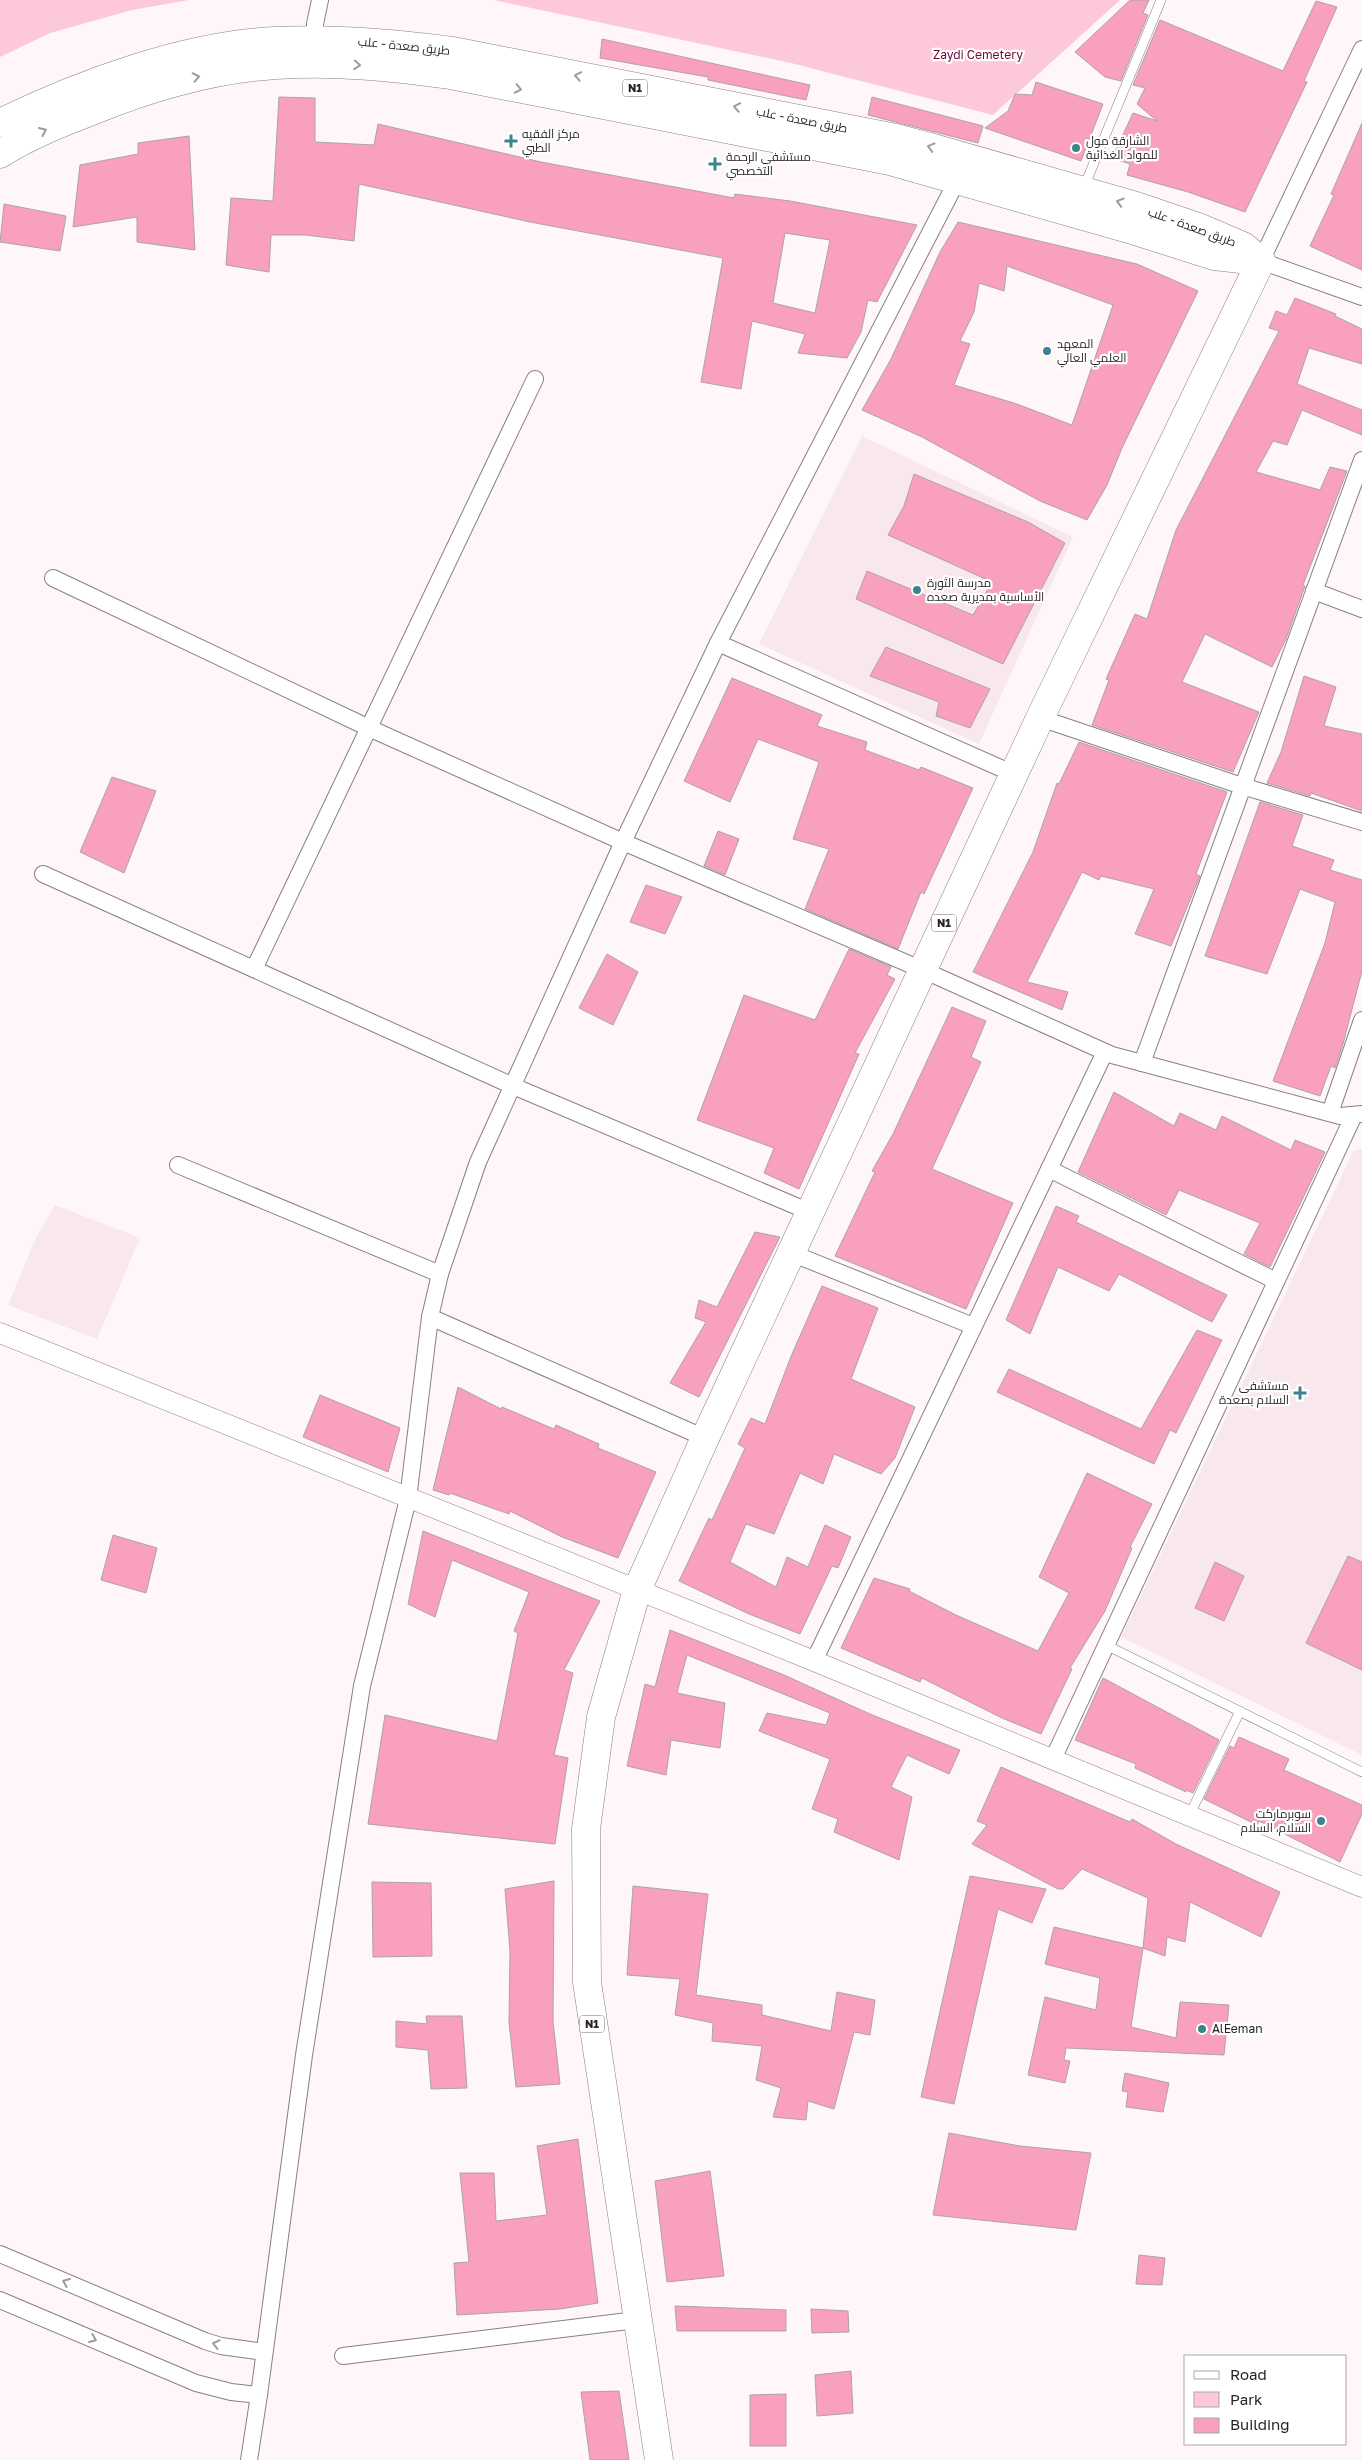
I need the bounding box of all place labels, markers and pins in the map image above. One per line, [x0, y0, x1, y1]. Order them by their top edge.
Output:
place label: مركز الفقيه الطبي [522, 126, 580, 158]
place label: الشارقة مول للمواد الغذائية [1086, 133, 1158, 162]
marker: مركز الفقيه الطبي [504, 134, 518, 148]
marker: الشارقة مول للمواد الغذائية [1070, 142, 1082, 154]
place label: مستشفى الرحمة التخصصي [726, 149, 811, 181]
marker: مستشفى الرحمة التخصصي [708, 157, 722, 171]
place label: المعهد العلمي العالي [1057, 336, 1127, 368]
marker: المعهد العلمي العالي [1041, 345, 1053, 357]
place label: مدرسة الثورة الأساسية بمديرية صعده [927, 575, 1044, 604]
marker: مدرسة الثورة الأساسية بمديرية صعده [911, 584, 923, 596]
place label: مستشفى السلام بصعدة [1219, 1378, 1289, 1408]
marker: مستشفى السلام بصعدة [1293, 1386, 1307, 1400]
place label: سوبرماركت السلام، السلام [1240, 1806, 1311, 1836]
marker: سوبرماركت السلام، السلام [1315, 1815, 1327, 1827]
place label: AlEeman [1212, 2021, 1263, 2036]
marker: AlEeman [1196, 2023, 1208, 2035]

